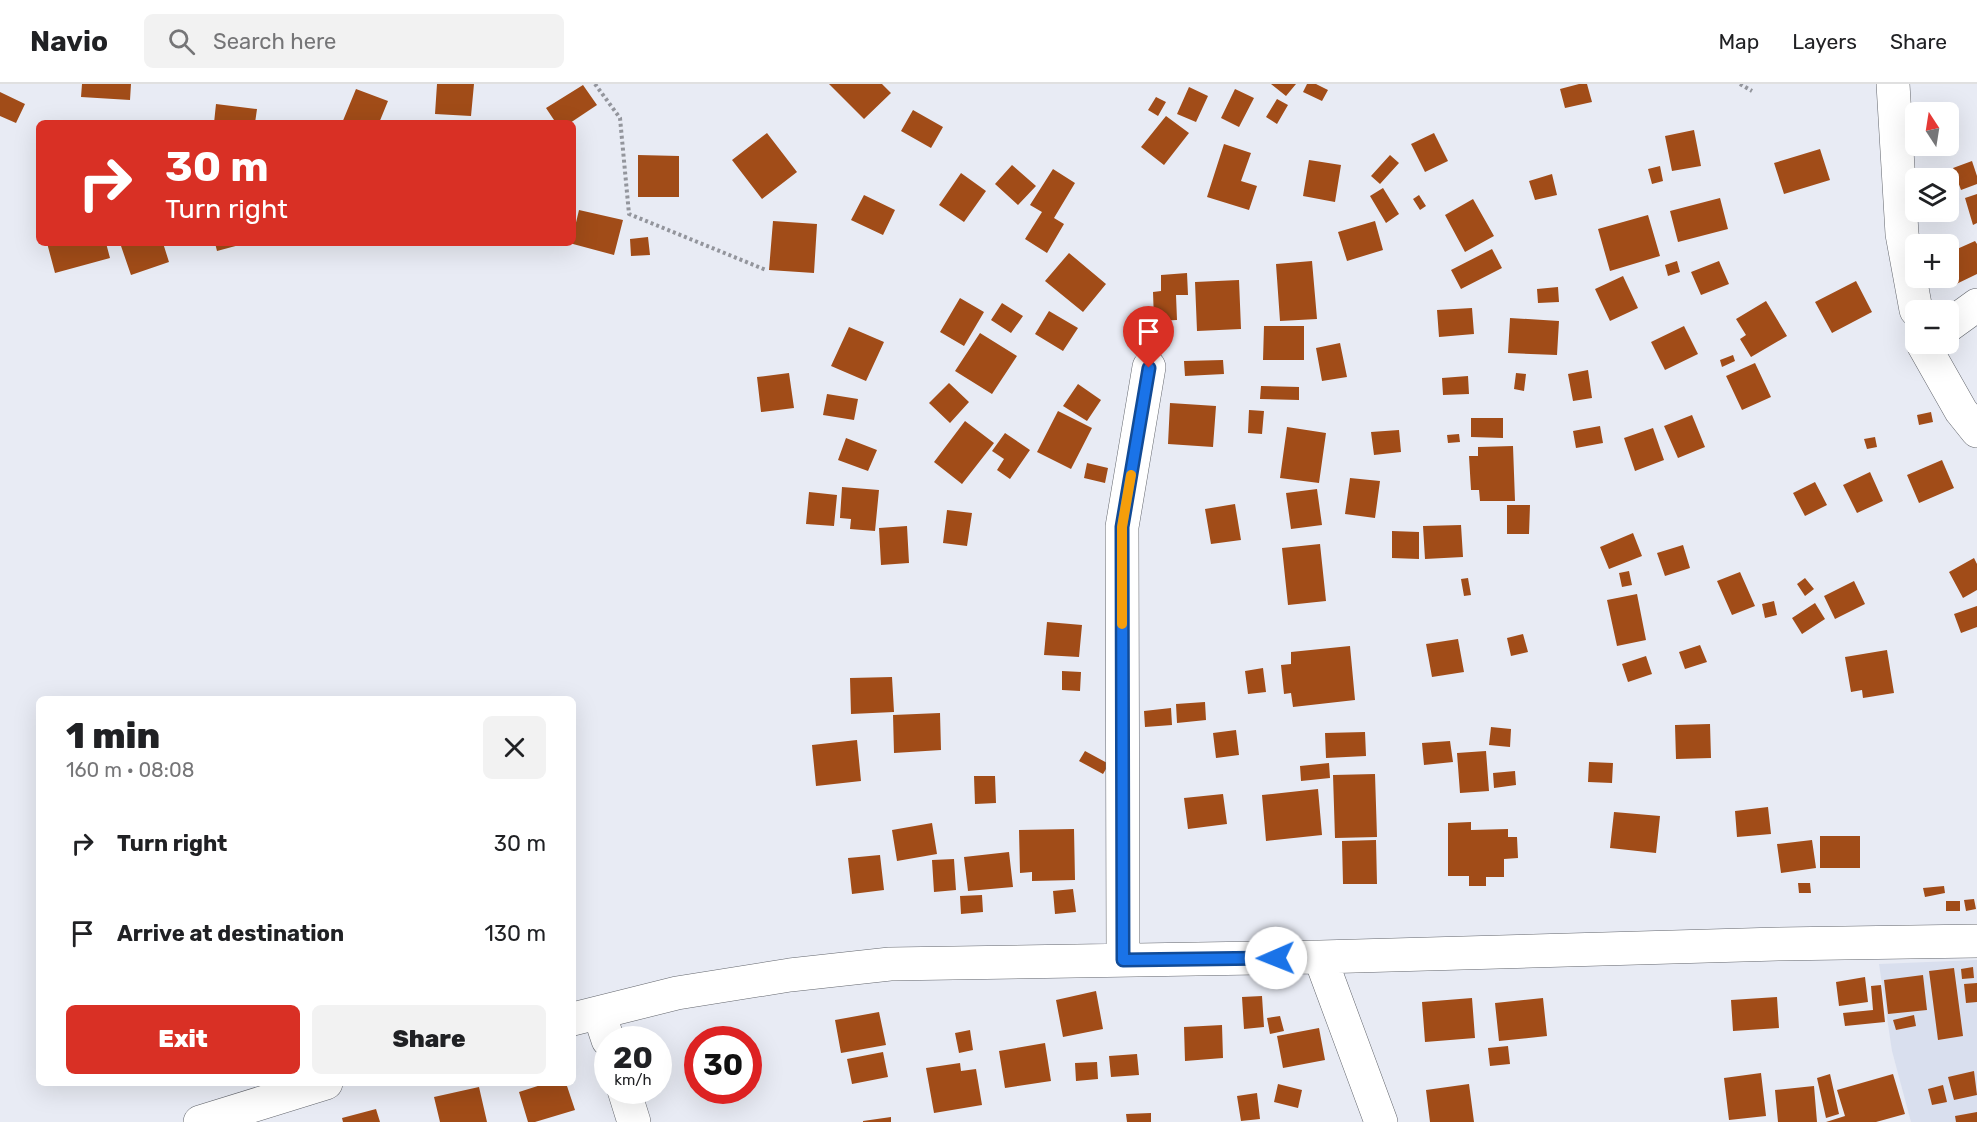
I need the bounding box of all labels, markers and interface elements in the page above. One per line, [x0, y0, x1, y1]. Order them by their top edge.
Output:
search box [144, 14, 564, 68]
text: Navio [30, 25, 108, 58]
icon: search [165, 25, 198, 58]
text: Search here [213, 28, 336, 55]
text: Map [1718, 29, 1759, 54]
text: Layers [1792, 29, 1857, 54]
text: Share [1890, 29, 1947, 54]
north arrow [1905, 102, 1959, 156]
map controls [1905, 102, 1959, 354]
text: 30 m [165, 142, 269, 192]
icon: right [66, 144, 144, 222]
button: layers [1905, 168, 1959, 222]
text: Turn right [165, 193, 288, 225]
button: + [1905, 234, 1959, 288]
button: − [1905, 300, 1959, 354]
pin [1123, 306, 1174, 368]
icon: arrive [1132, 315, 1165, 348]
text: 1 min [66, 714, 160, 757]
button: close [483, 716, 546, 779]
text: 160 m · 08:08 [66, 758, 194, 782]
icon: right [66, 827, 99, 860]
text: Turn right [117, 830, 227, 857]
text: 30 m [494, 830, 546, 857]
icon: arrive [66, 917, 99, 950]
text: Arrive at destination [117, 920, 344, 947]
text: 130 m [484, 920, 546, 947]
position arrow [1244, 926, 1308, 990]
button: Exit [66, 1005, 300, 1074]
button: Share [312, 1005, 546, 1074]
speed limit sign: 30 [684, 1026, 762, 1104]
text: 20 [613, 1040, 653, 1076]
text: km/h [614, 1071, 652, 1089]

